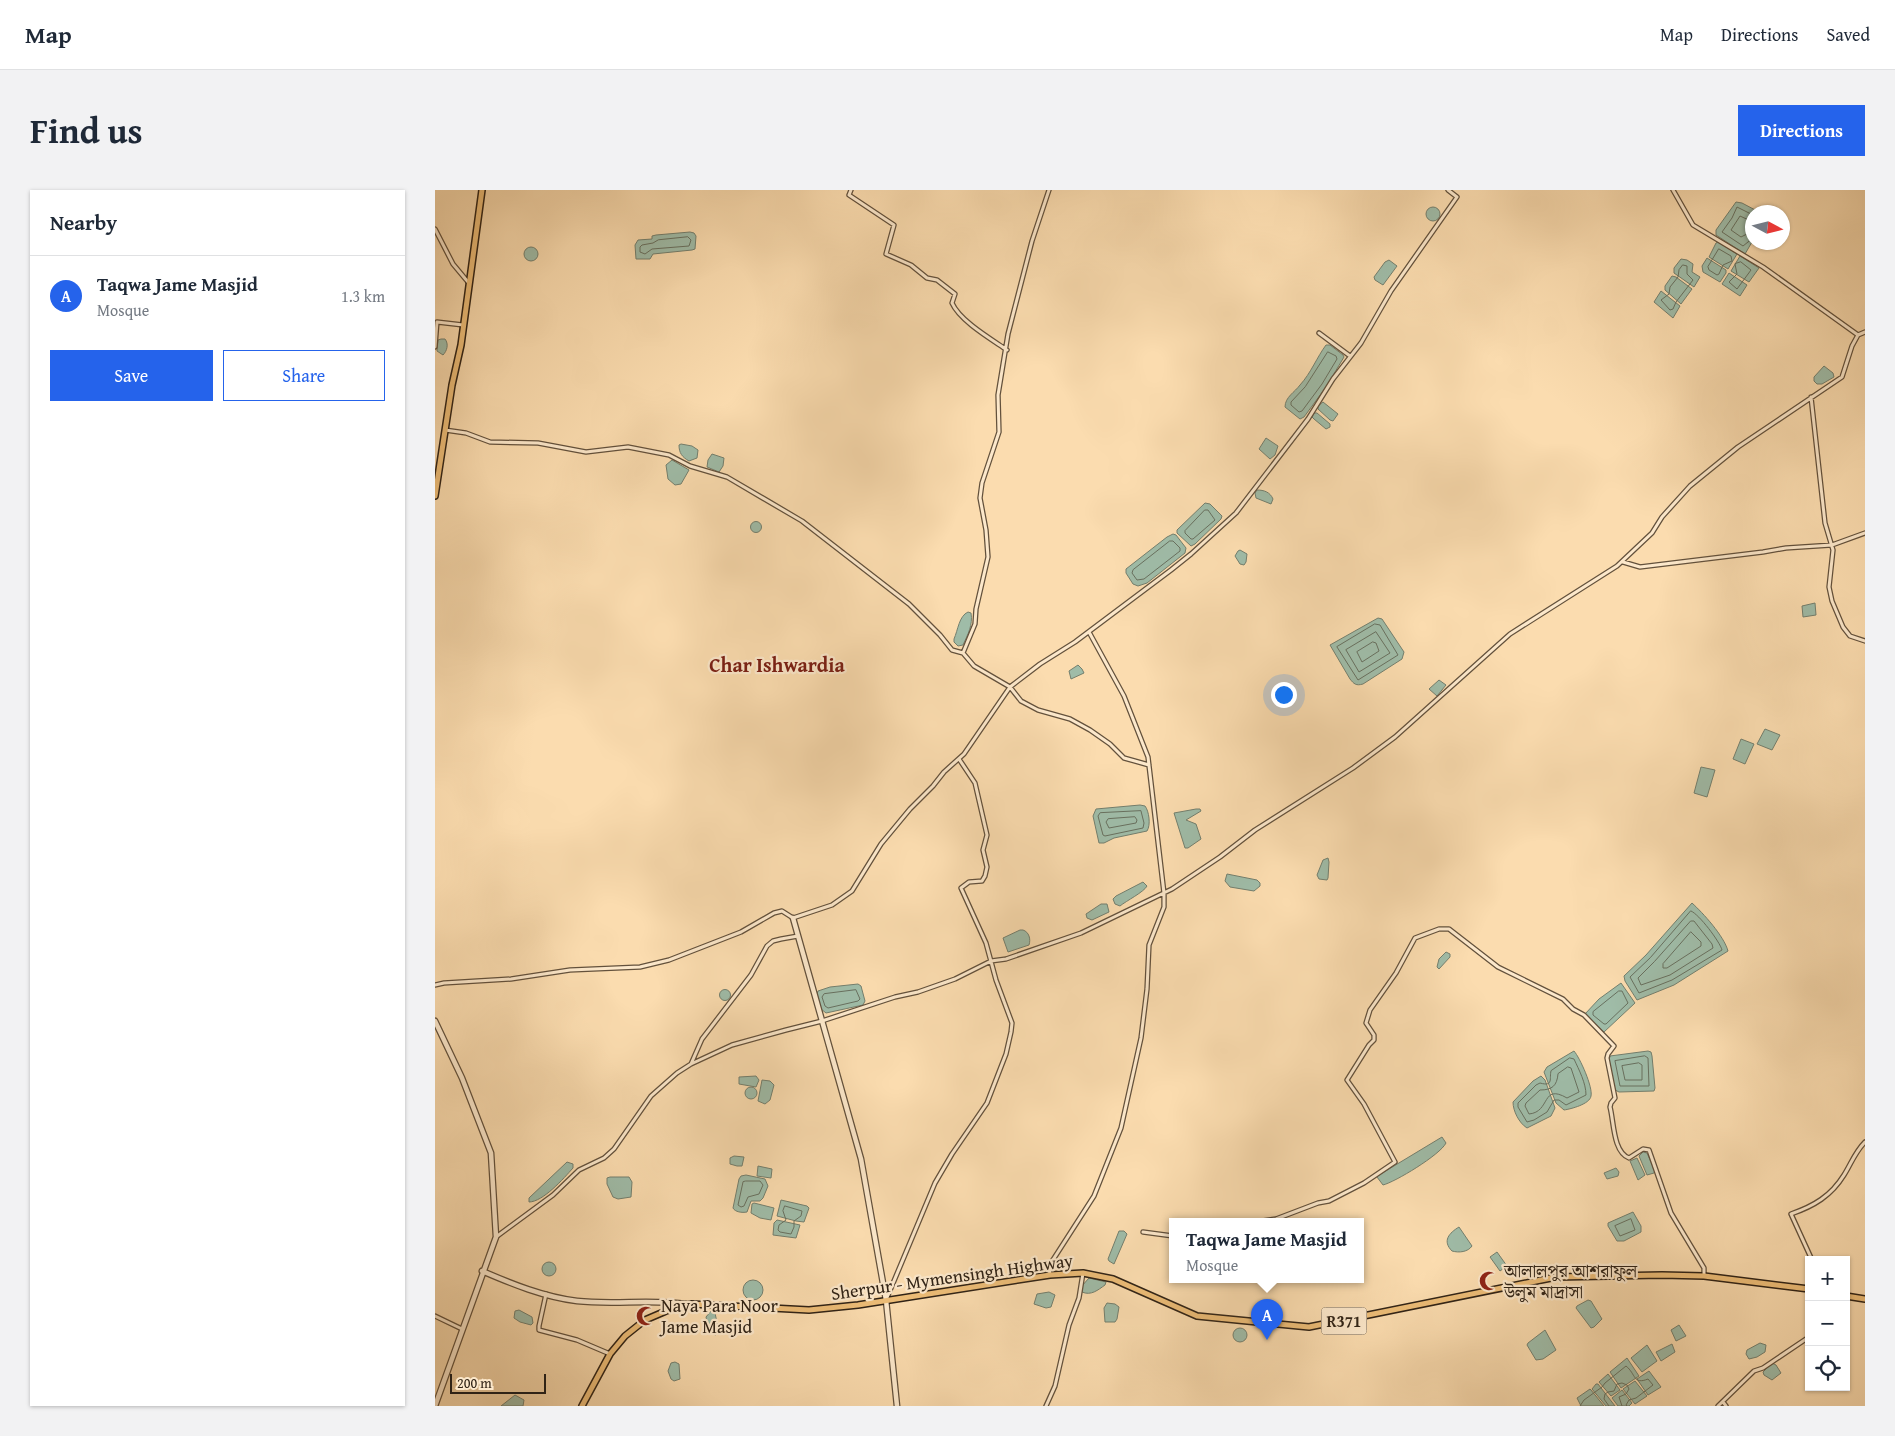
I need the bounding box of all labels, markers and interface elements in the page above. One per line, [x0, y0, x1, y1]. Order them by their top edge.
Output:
text: Map [25, 17, 72, 52]
text: Map [1660, 21, 1693, 48]
text: Directions [1721, 21, 1798, 48]
text: Saved [1826, 21, 1870, 48]
text: Find us [30, 105, 143, 156]
button: Directions [1738, 105, 1865, 156]
north arrow [1745, 205, 1790, 250]
text: Nearby [50, 207, 117, 238]
text: Taqwa Jame Masjid [97, 270, 258, 298]
text: A [61, 284, 71, 308]
text: 1.3 km [341, 284, 385, 308]
text: Mosque [97, 298, 149, 322]
button: Save [50, 350, 213, 401]
button: Share [223, 350, 385, 401]
district label: Char Ishwardia [709, 650, 845, 679]
your location [1271, 682, 1297, 708]
popup [1169, 1218, 1364, 1283]
text: Taqwa Jame Masjid [1186, 1225, 1347, 1253]
street label: Sherpur - Mymensingh Highway [829, 1246, 1075, 1307]
text: Mosque [1186, 1253, 1238, 1277]
map controls [1805, 1256, 1850, 1391]
button: + [1805, 1256, 1850, 1301]
place label: আলালপুর আশরাফুল উলুম মাদ্রাসা [1503, 1257, 1638, 1305]
mosque icon: আলালপুর আশরাফুল উলুম মাদ্রাসা [1478, 1270, 1500, 1292]
place label: Naya Para Noor Jame Masjid [659, 1292, 778, 1340]
pin: A [1251, 1299, 1283, 1340]
button: − [1805, 1301, 1850, 1346]
mosque icon: Naya Para Noor Jame Masjid [635, 1305, 657, 1327]
road number: R371 [1321, 1308, 1367, 1334]
button: locate [1805, 1346, 1850, 1391]
scale bar [450, 1371, 546, 1394]
text: 200 m [457, 1373, 492, 1393]

